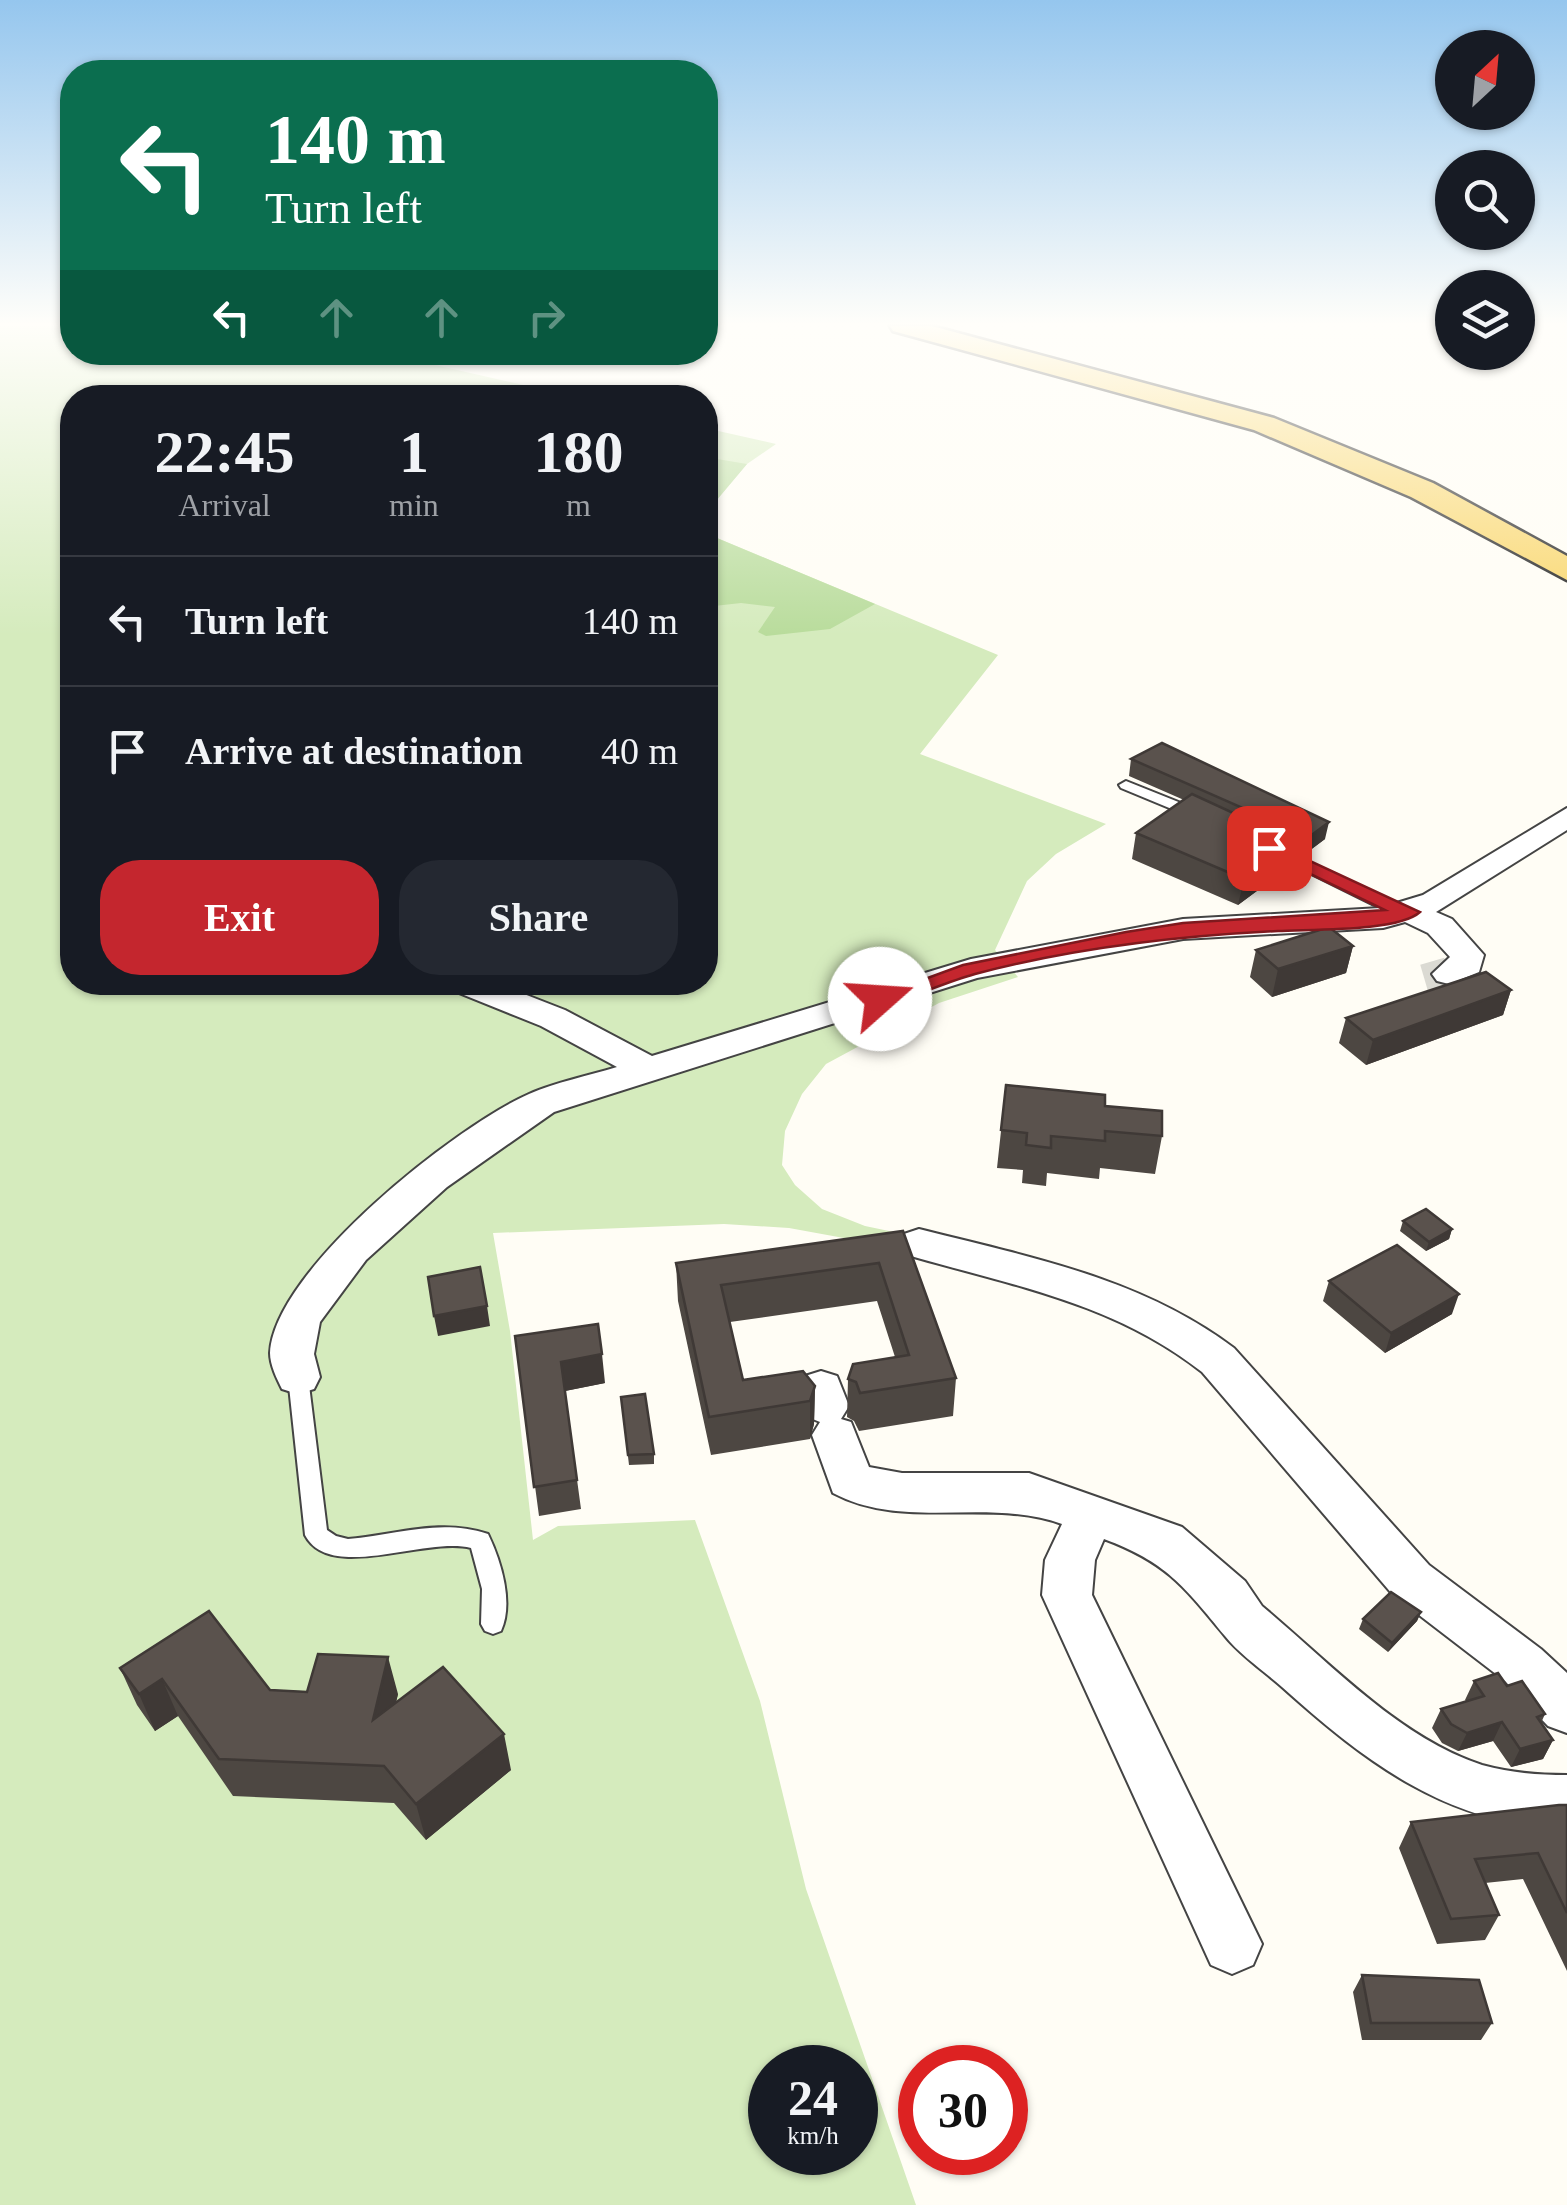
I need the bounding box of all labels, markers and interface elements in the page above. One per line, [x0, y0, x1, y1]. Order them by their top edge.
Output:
north arrow [1435, 30, 1535, 130]
map controls [1435, 30, 1535, 370]
icon: left [100, 100, 230, 230]
text: 140 m [265, 101, 446, 178]
button: search [1435, 150, 1535, 250]
text: Turn left [265, 183, 422, 233]
button: layers [1435, 270, 1535, 370]
icon: left [204, 290, 259, 345]
icon: ahead [309, 290, 364, 345]
icon: ahead [414, 290, 469, 345]
icon: right [519, 290, 574, 345]
text: 22:45 [155, 419, 295, 485]
text: 1 [399, 419, 429, 485]
text: 180 [533, 419, 623, 485]
text: Arrival [178, 487, 271, 523]
text: min [389, 487, 439, 523]
text: m [566, 487, 591, 523]
icon: left [100, 594, 155, 649]
text: Turn left [185, 600, 328, 642]
text: 140 m [582, 600, 678, 642]
icon: arrive [100, 724, 155, 779]
text: Arrive at destination [185, 730, 523, 772]
text: 40 m [601, 730, 678, 772]
pin [1227, 806, 1312, 891]
icon: arrive [1242, 821, 1297, 876]
button: Exit [100, 860, 379, 975]
button: Share [399, 860, 678, 975]
position arrow [828, 947, 932, 1051]
speed limit sign: 30 [898, 2045, 1028, 2175]
text: 24 [788, 2070, 838, 2126]
text: km/h [787, 2122, 839, 2149]

